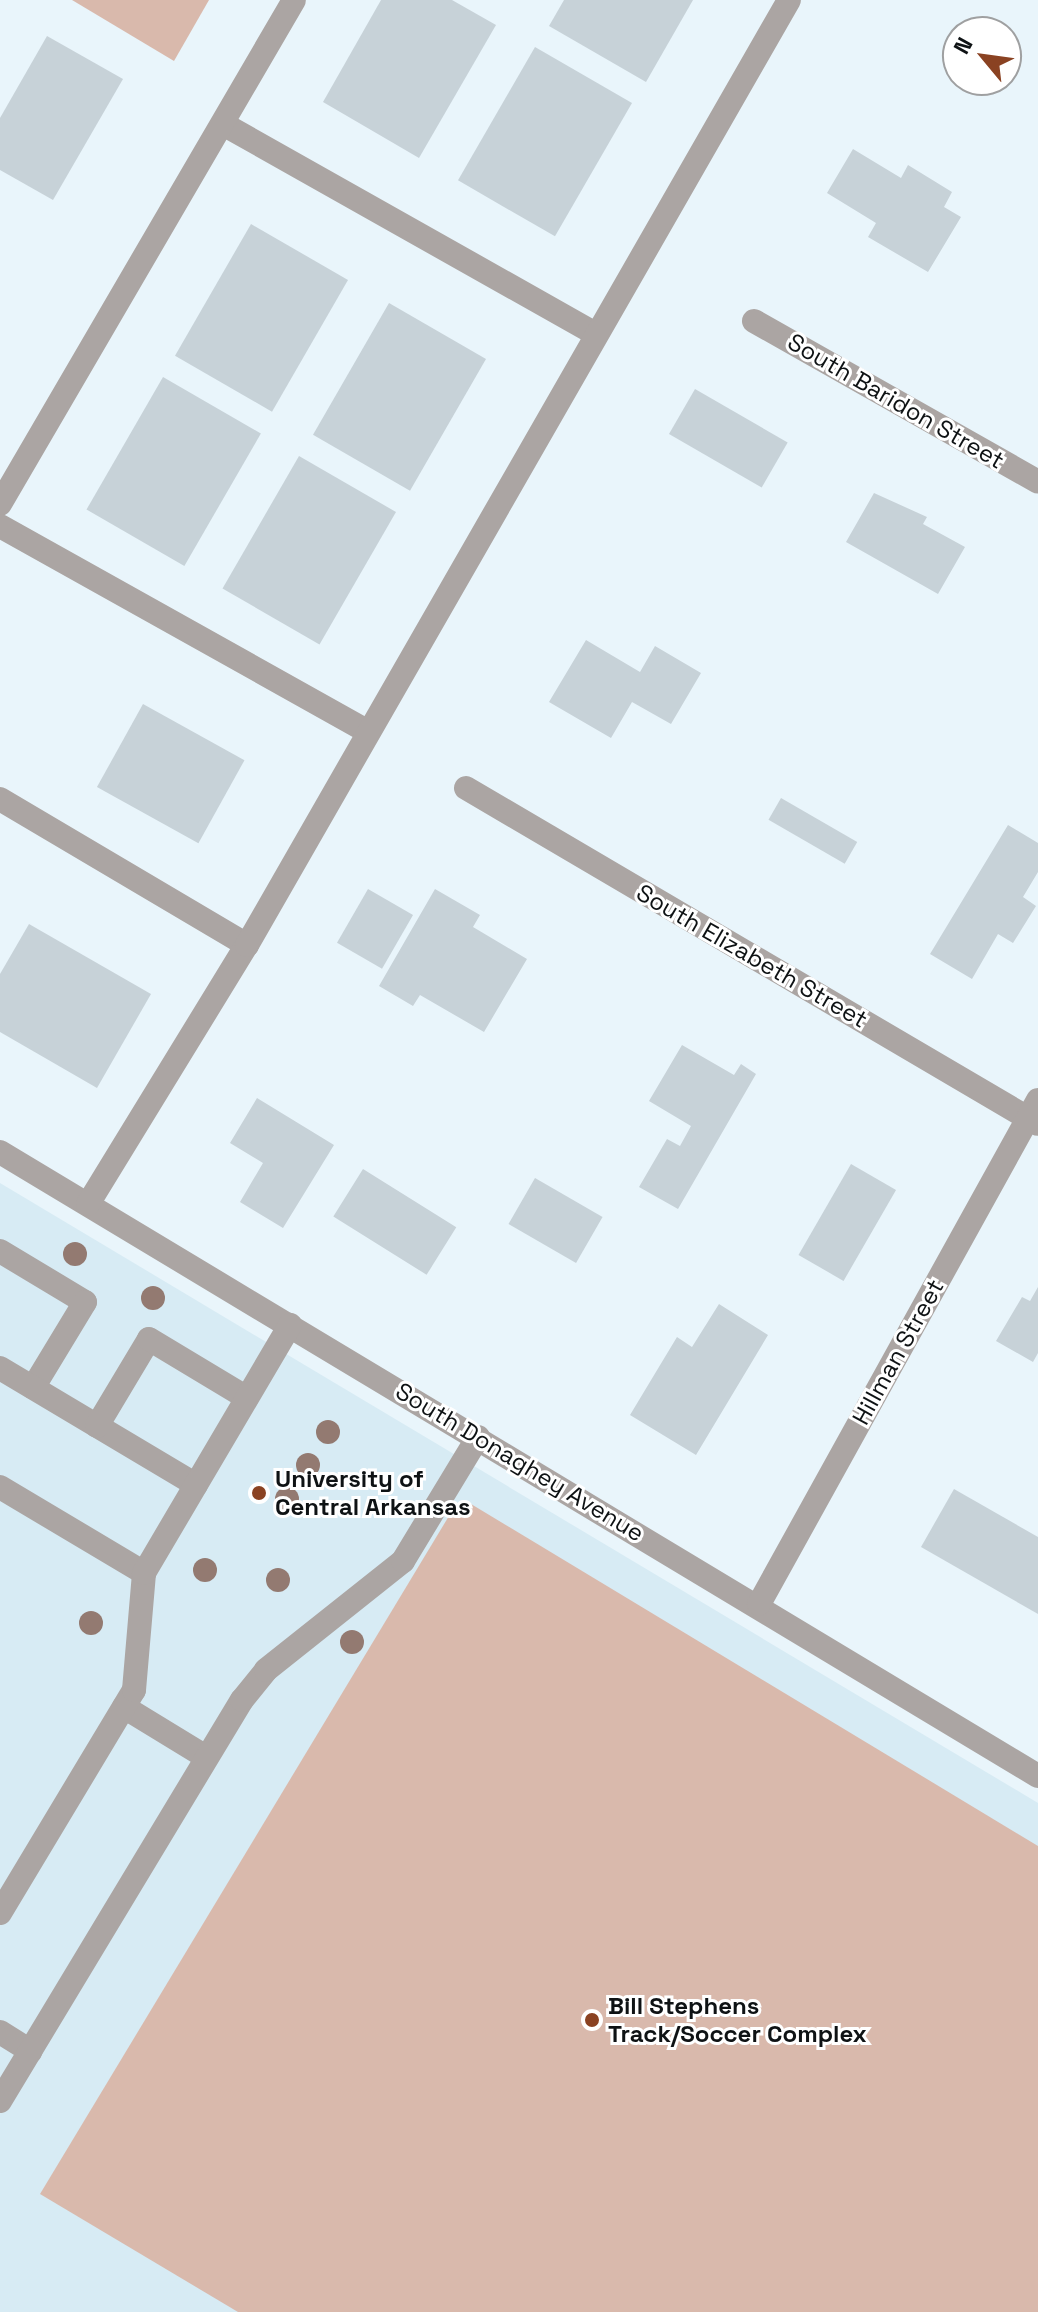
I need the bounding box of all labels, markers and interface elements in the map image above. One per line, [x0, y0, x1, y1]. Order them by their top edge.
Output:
north arrow [942, 16, 1022, 96]
text: N [947, 32, 979, 59]
street label: South Baridon Street [783, 327, 1009, 475]
street label: South Elizabeth Street [631, 878, 873, 1034]
street label: Hillman Street [846, 1274, 950, 1430]
street label: South Donaghey Avenue [390, 1376, 650, 1548]
place label: University of Central Arkansas [275, 1465, 471, 1521]
marker: University of Central Arkansas [250, 1484, 268, 1502]
place label: Bill Stephens Track/Soccer Complex [608, 1992, 867, 2048]
marker: Bill Stephens Track/Soccer Complex [583, 2011, 601, 2029]

